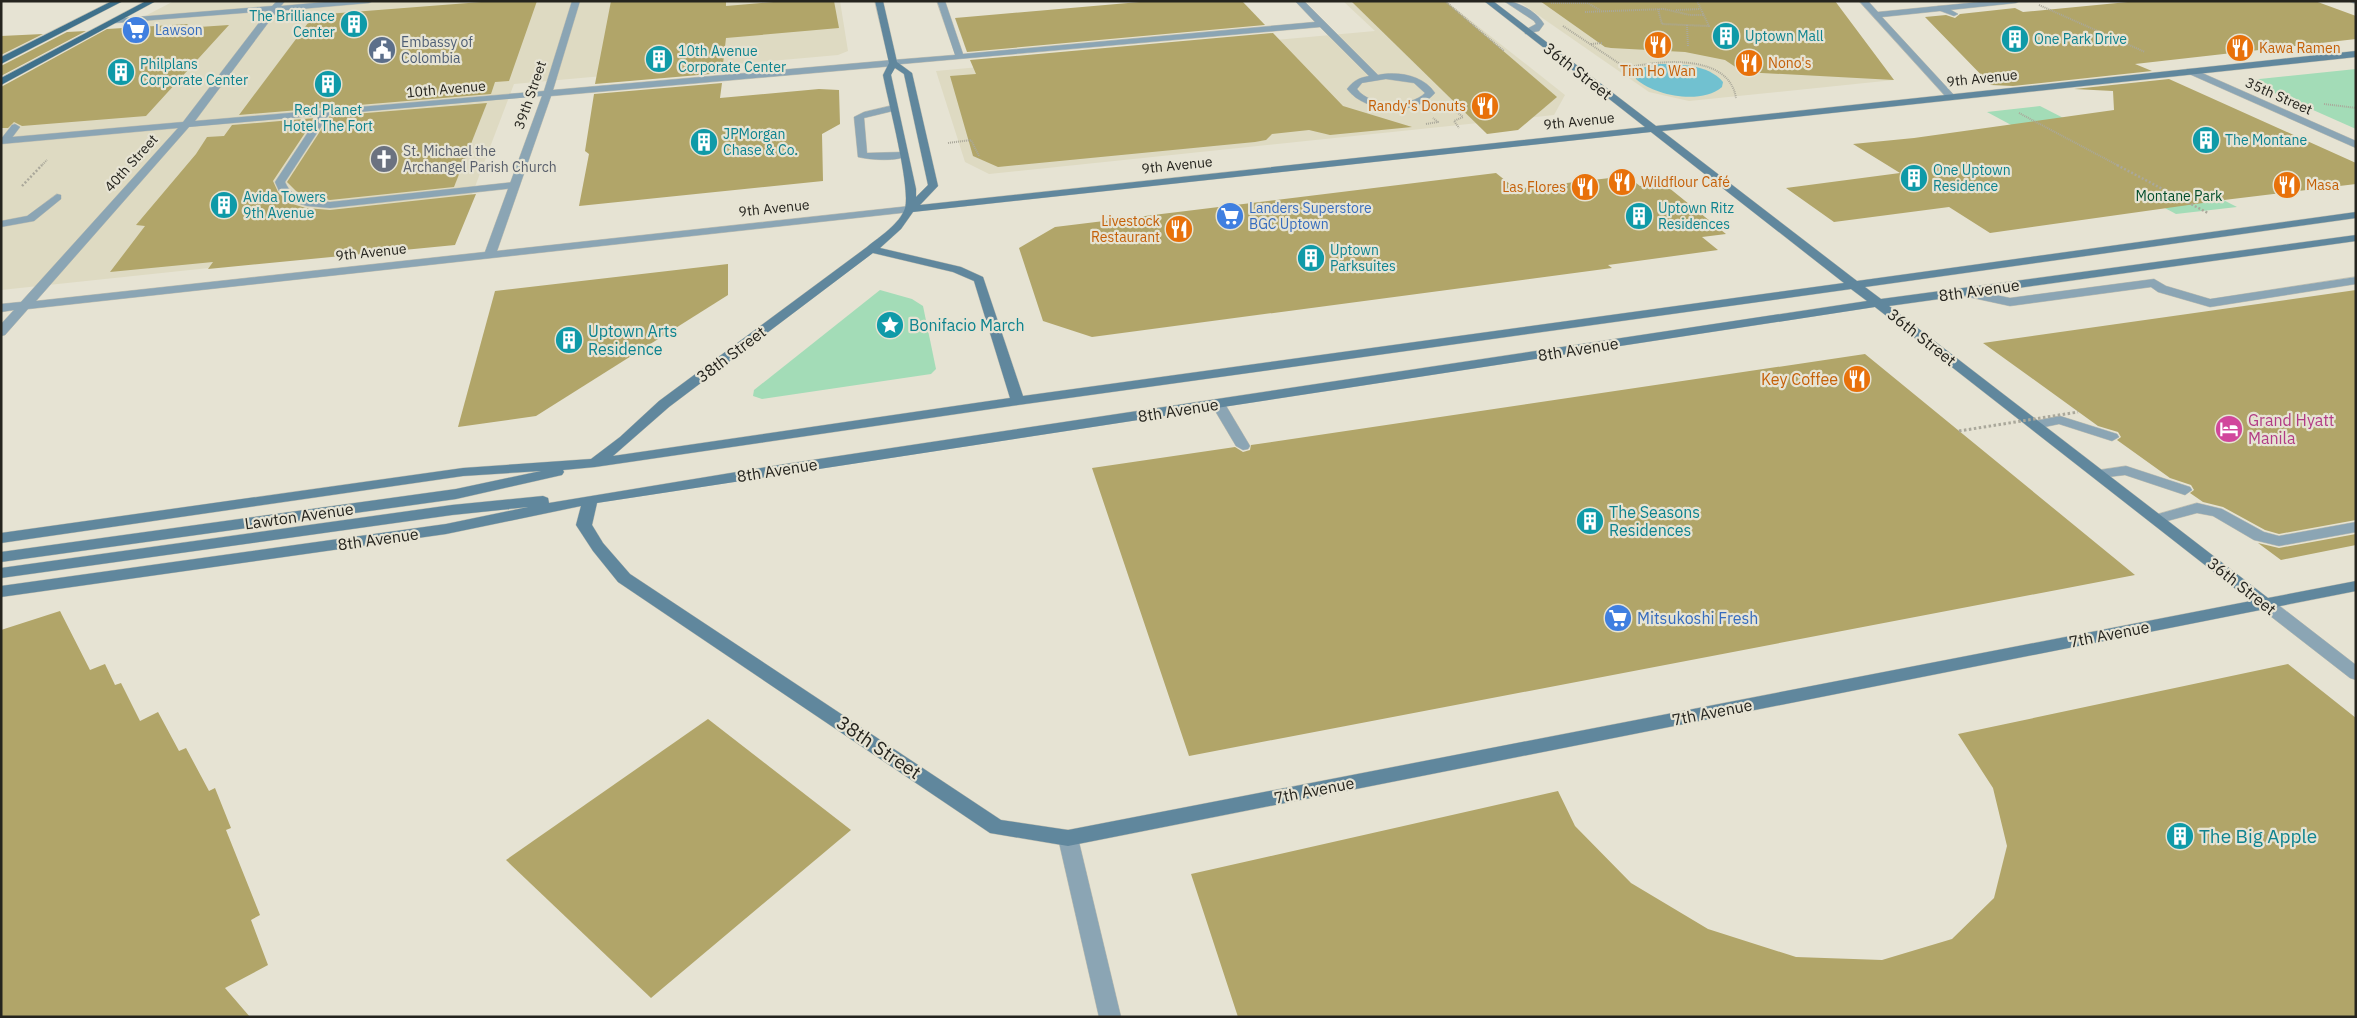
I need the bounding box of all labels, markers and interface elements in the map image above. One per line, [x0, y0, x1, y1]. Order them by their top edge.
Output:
place label: The Brilliance Center [249, 7, 335, 41]
building icon: The Brilliance Center [339, 9, 369, 39]
supermarket icon: Lawson [121, 15, 151, 45]
place label: Lawson [155, 21, 203, 39]
building icon: Uptown Mall [1711, 21, 1741, 51]
building icon: One Park Drive [2000, 24, 2030, 54]
place label: Uptown Mall [1745, 27, 1824, 45]
restaurant icon: Tim Ho Wan [1643, 30, 1673, 60]
place label: One Park Drive [2034, 30, 2127, 48]
place label: Embassy of Colombia [401, 33, 473, 67]
restaurant icon: Kawa Ramen [2225, 33, 2255, 63]
public building icon: Embassy of Colombia [367, 35, 397, 65]
street label: 36th Street [1540, 38, 1616, 104]
place label: Kawa Ramen [2259, 39, 2341, 57]
place label: 10th Avenue Corporate Center [678, 42, 786, 76]
building icon: 10th Avenue Corporate Center [644, 44, 674, 74]
restaurant icon: Nono's [1734, 48, 1764, 78]
place label: Nono's [1768, 54, 1812, 72]
place label: Philplans Corporate Center [140, 55, 248, 89]
building icon: Philplans Corporate Center [106, 57, 136, 87]
street label: 39th Street [510, 58, 550, 132]
place label: Tim Ho Wan [1620, 62, 1696, 80]
street label: 9th Avenue [1946, 65, 2019, 91]
building icon: Red Planet Hotel The Fort [313, 69, 343, 99]
street label: 35th Street [2243, 73, 2315, 119]
street label: 10th Avenue [406, 77, 487, 101]
restaurant icon: Randy's Donuts [1470, 91, 1500, 121]
place label: Randy's Donuts [1368, 97, 1466, 115]
place label: Red Planet Hotel The Fort [283, 101, 373, 135]
street label: 9th Avenue [1543, 108, 1616, 134]
place label: JPMorgan Chase & Co. [723, 125, 798, 159]
building icon: The Montane [2191, 125, 2221, 155]
building icon: JPMorgan Chase & Co. [689, 127, 719, 157]
street label: 40th Street [100, 130, 162, 196]
place label: The Montane [2225, 131, 2307, 149]
place label: St. Michael the Archangel Parish Church [403, 142, 557, 176]
church icon: St. Michael the Archangel Parish Church [369, 144, 399, 174]
street label: 9th Avenue [1141, 152, 1214, 178]
place label: One Uptown Residence [1933, 161, 2011, 195]
building icon: One Uptown Residence [1899, 163, 1929, 193]
restaurant icon: Wildflour Café [1607, 167, 1637, 197]
restaurant icon: Masa [2272, 170, 2302, 200]
restaurant icon: Las Flores [1570, 172, 1600, 202]
place label: Wildflour Café [1641, 173, 1730, 191]
place label: Masa [2306, 176, 2340, 194]
place label: Las Flores [1502, 178, 1566, 196]
park label: Montane Park [2136, 187, 2223, 205]
place label: Avida Towers 9th Avenue [243, 188, 326, 222]
building icon: Avida Towers 9th Avenue [209, 190, 239, 220]
street label: 9th Avenue [738, 195, 811, 221]
place label: Landers Superstore BGC Uptown [1249, 199, 1372, 233]
place label: Uptown Ritz Residences [1658, 199, 1735, 233]
supermarket icon: Landers Superstore BGC Uptown [1215, 201, 1245, 231]
building icon: Uptown Ritz Residences [1624, 201, 1654, 231]
place label: Livestock Restaurant [1091, 212, 1161, 246]
restaurant icon: Livestock Restaurant [1164, 214, 1194, 244]
street label: 9th Avenue [335, 239, 408, 265]
place label: Uptown Parksuites [1330, 241, 1396, 275]
building icon: Uptown Parksuites [1296, 243, 1326, 273]
street label: 8th Avenue [1937, 274, 2021, 306]
street label: 36th Street [1884, 304, 1960, 370]
place icon: Bonifacio March [875, 310, 905, 340]
place label: Bonifacio March [909, 315, 1024, 335]
place label: Uptown Arts Residence [588, 321, 677, 359]
street label: 38th Street [692, 321, 770, 387]
building icon: Uptown Arts Residence [554, 325, 584, 355]
street label: 8th Avenue [1536, 333, 1620, 365]
restaurant icon: Key Coffee [1842, 364, 1872, 394]
place label: Key Coffee [1761, 369, 1838, 389]
street label: 8th Avenue [1136, 394, 1220, 426]
place label: Grand Hyatt Manila [2248, 410, 2334, 448]
hotel icon: Grand Hyatt Manila [2214, 414, 2244, 444]
street label: 8th Avenue [735, 454, 819, 486]
street label: Lawton Avenue [243, 498, 355, 534]
place label: The Seasons Residences [1609, 502, 1700, 540]
building icon: The Seasons Residences [1575, 506, 1605, 536]
street label: 8th Avenue [336, 523, 420, 555]
street label: 36th Street [2204, 553, 2280, 619]
supermarket icon: Mitsukoshi Fresh [1603, 603, 1633, 633]
place label: Mitsukoshi Fresh [1637, 608, 1758, 628]
street label: 7th Avenue [2067, 616, 2151, 652]
street label: 7th Avenue [1670, 694, 1754, 730]
street label: 38th Street [832, 710, 926, 784]
street label: 7th Avenue [1272, 772, 1356, 808]
building icon: The Big Apple [2165, 821, 2195, 851]
place label: The Big Apple [2199, 824, 2317, 848]

